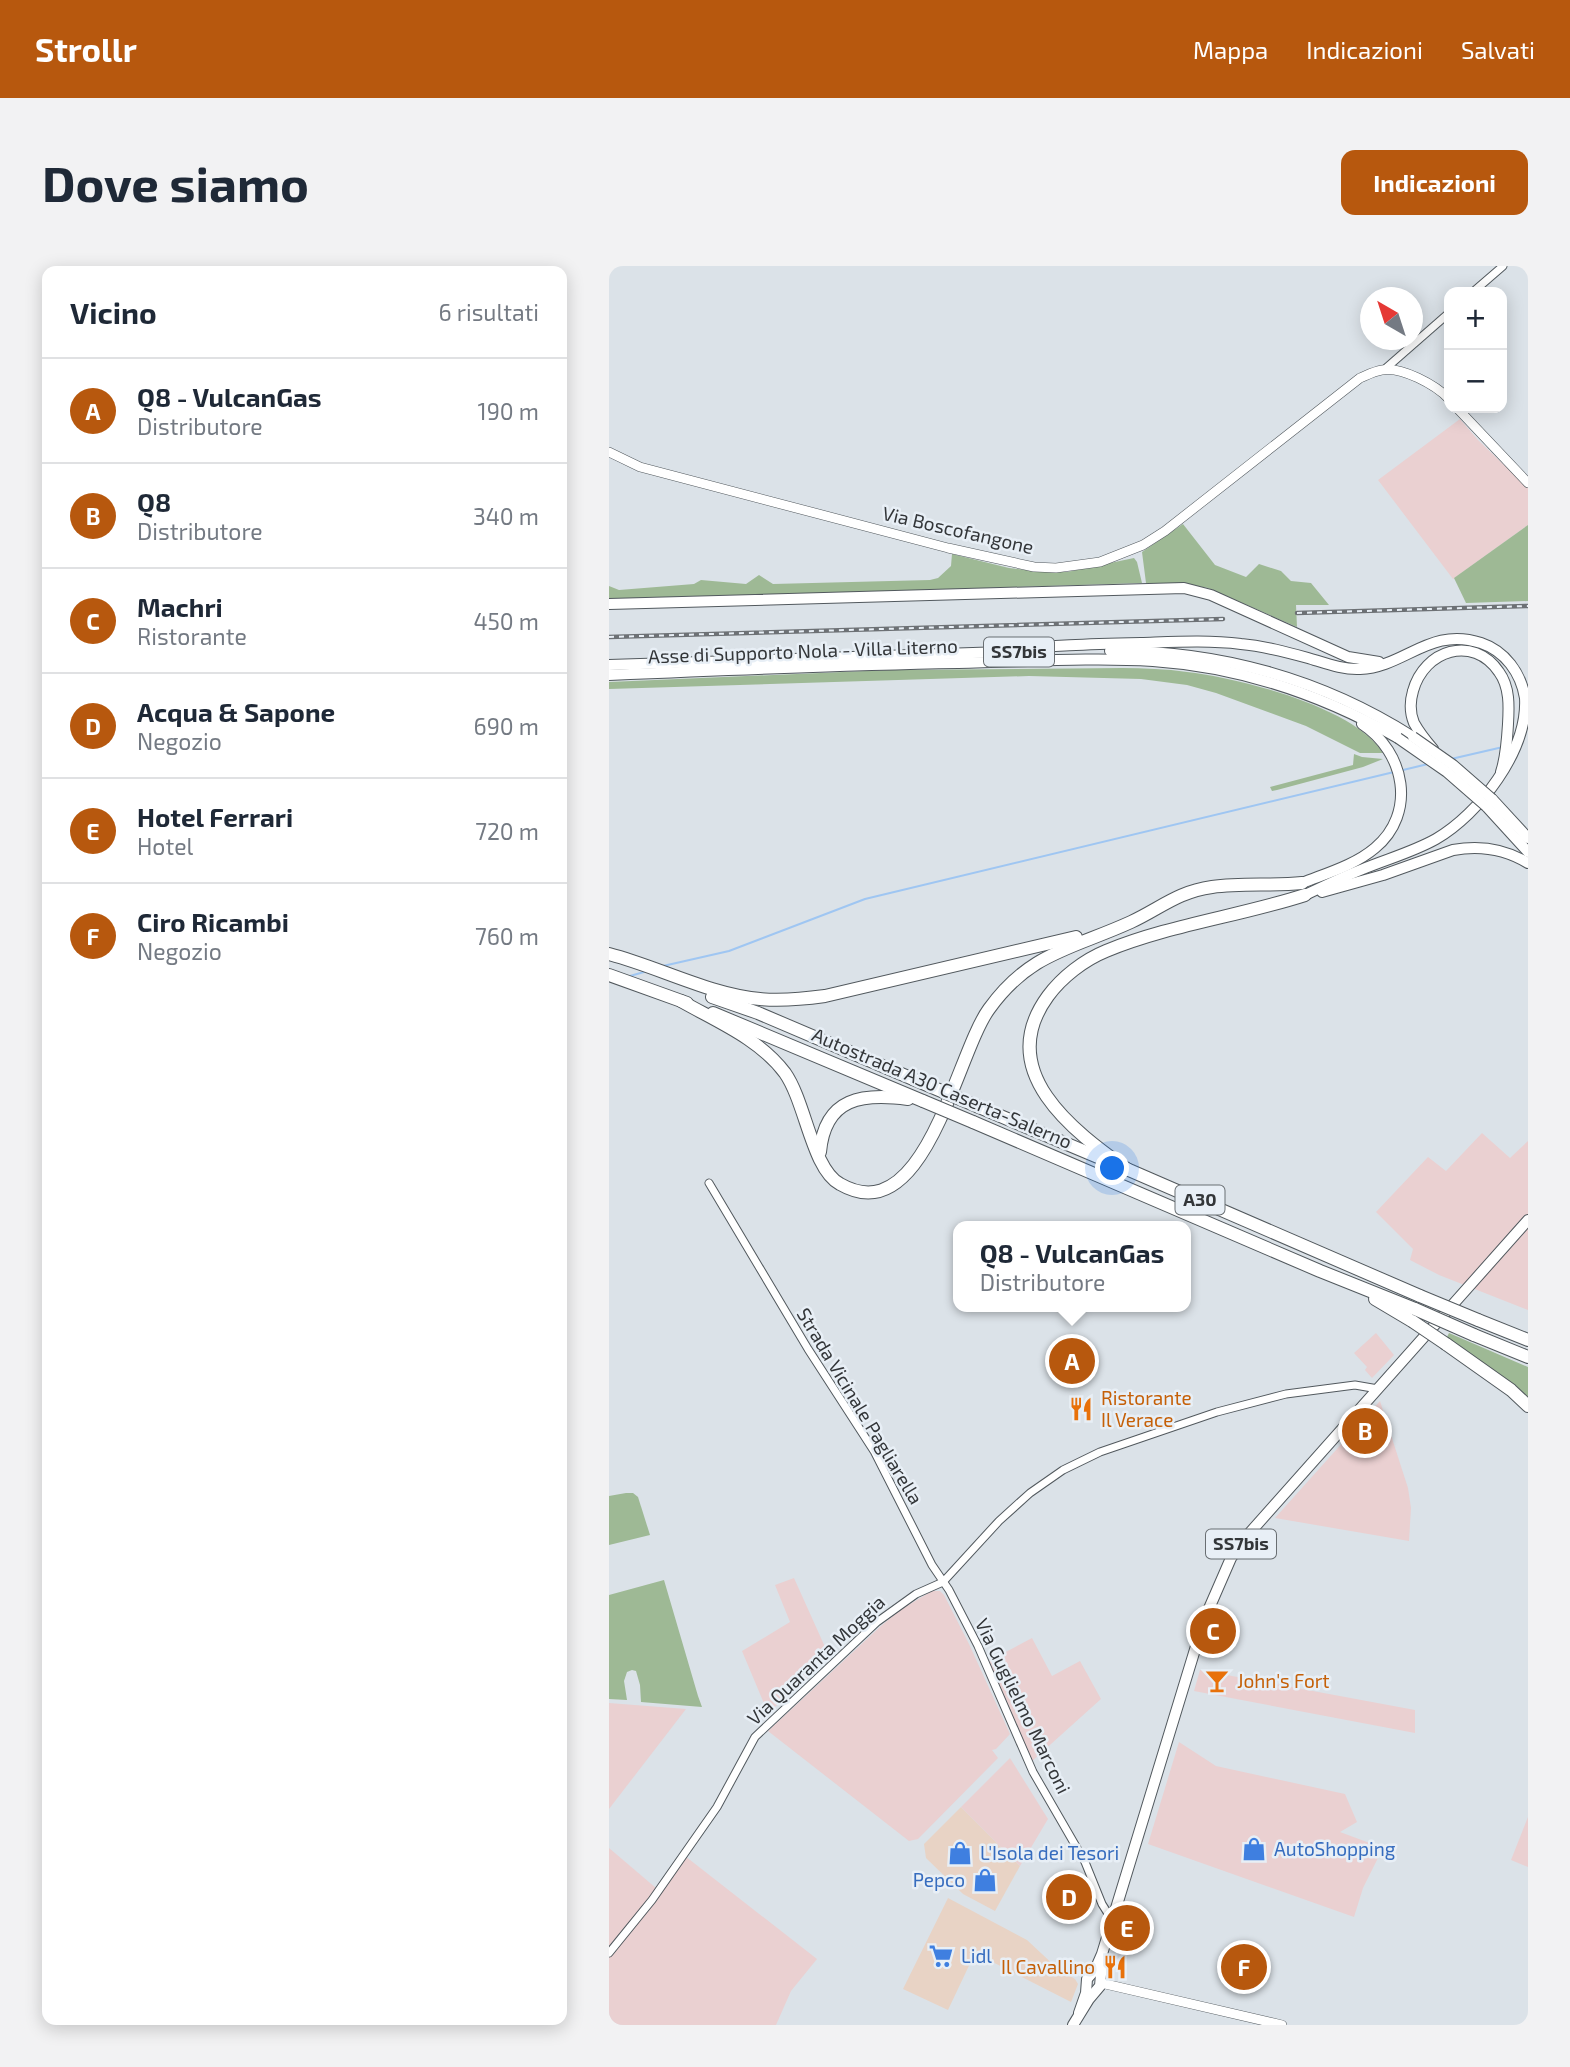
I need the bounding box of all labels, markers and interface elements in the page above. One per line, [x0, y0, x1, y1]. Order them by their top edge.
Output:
text: Strollr [35, 29, 137, 69]
text: Mappa [1193, 35, 1268, 64]
text: Indicazioni [1306, 35, 1423, 64]
text: Salvati [1461, 35, 1535, 64]
button: Indicazioni [1341, 150, 1528, 215]
text: Dove siamo [42, 153, 309, 212]
north arrow [1360, 287, 1423, 350]
map controls [1444, 287, 1507, 413]
button: + [1444, 287, 1507, 350]
text: Vicino [70, 294, 157, 330]
text: 6 risultati [438, 298, 539, 326]
button: − [1444, 350, 1507, 413]
text: Q8 - VulcanGas [137, 381, 322, 412]
text: A [85, 397, 101, 425]
text: 190 m [478, 397, 539, 425]
text: Distributore [137, 412, 263, 440]
text: Q8 [137, 486, 171, 517]
street label: Via Boscofangone [880, 501, 1036, 558]
text: B [86, 502, 100, 530]
text: 340 m [473, 502, 539, 530]
text: Distributore [137, 517, 263, 545]
text: Machri [137, 591, 223, 622]
text: C [86, 607, 100, 635]
text: 450 m [473, 607, 539, 635]
text: Ristorante [137, 622, 247, 650]
street label: Asse di Supporto Nola - Villa Literno [648, 634, 958, 667]
road number: SS7bis [984, 638, 1054, 666]
text: Acqua & Sapone [137, 696, 335, 727]
text: D [85, 712, 101, 740]
text: 690 m [474, 712, 539, 740]
text: Negozio [137, 727, 222, 755]
text: Hotel Ferrari [137, 801, 293, 832]
text: E [86, 817, 100, 845]
text: 720 m [475, 817, 539, 845]
text: Hotel [137, 832, 193, 860]
text: Ciro Ricambi [137, 906, 289, 937]
text: F [87, 922, 99, 950]
text: 760 m [475, 922, 539, 950]
text: Negozio [137, 937, 222, 965]
street label: Autostrada A30 Caserta-Salerno [809, 1022, 1076, 1153]
your location [1095, 1151, 1129, 1185]
road number: A30 [1175, 1185, 1225, 1214]
popup [953, 1221, 1191, 1312]
text: Q8 - VulcanGas [980, 1237, 1164, 1268]
text: Distributore [980, 1268, 1105, 1296]
street label: Strada Vicinale Pagliarella [793, 1303, 928, 1508]
pin: A [1049, 1335, 1095, 1387]
place label: Ristorante Il Verace [1101, 1386, 1192, 1431]
restaurant icon: Ristorante Il Verace [1067, 1395, 1095, 1423]
pin: B [1342, 1405, 1388, 1457]
road number: SS7bis [1206, 1530, 1276, 1559]
street label: Via Quaranta Moggia [742, 1590, 889, 1729]
pin: C [1190, 1605, 1236, 1657]
street label: Via Guglielmo Marconi [971, 1614, 1076, 1797]
bar icon: John's Fort [1203, 1667, 1231, 1695]
place label: John's Fort [1237, 1669, 1330, 1692]
shop icon: AutoShopping [1240, 1835, 1268, 1863]
place label: AutoShopping [1274, 1837, 1396, 1860]
shop icon: L'Isola dei Tesori [946, 1839, 974, 1867]
place label: L'Isola dei Tesori [980, 1841, 1119, 1864]
shop icon: Pepco [971, 1866, 999, 1894]
place label: Pepco [913, 1868, 965, 1891]
pin: D [1046, 1871, 1092, 1923]
pin: E [1104, 1902, 1150, 1954]
pin: F [1221, 1941, 1267, 1993]
supermarket icon: Lidl [927, 1942, 955, 1970]
place label: Lidl [961, 1944, 992, 1967]
restaurant icon: Il Cavallino [1101, 1953, 1129, 1981]
place label: Il Cavallino [1001, 1955, 1095, 1978]

